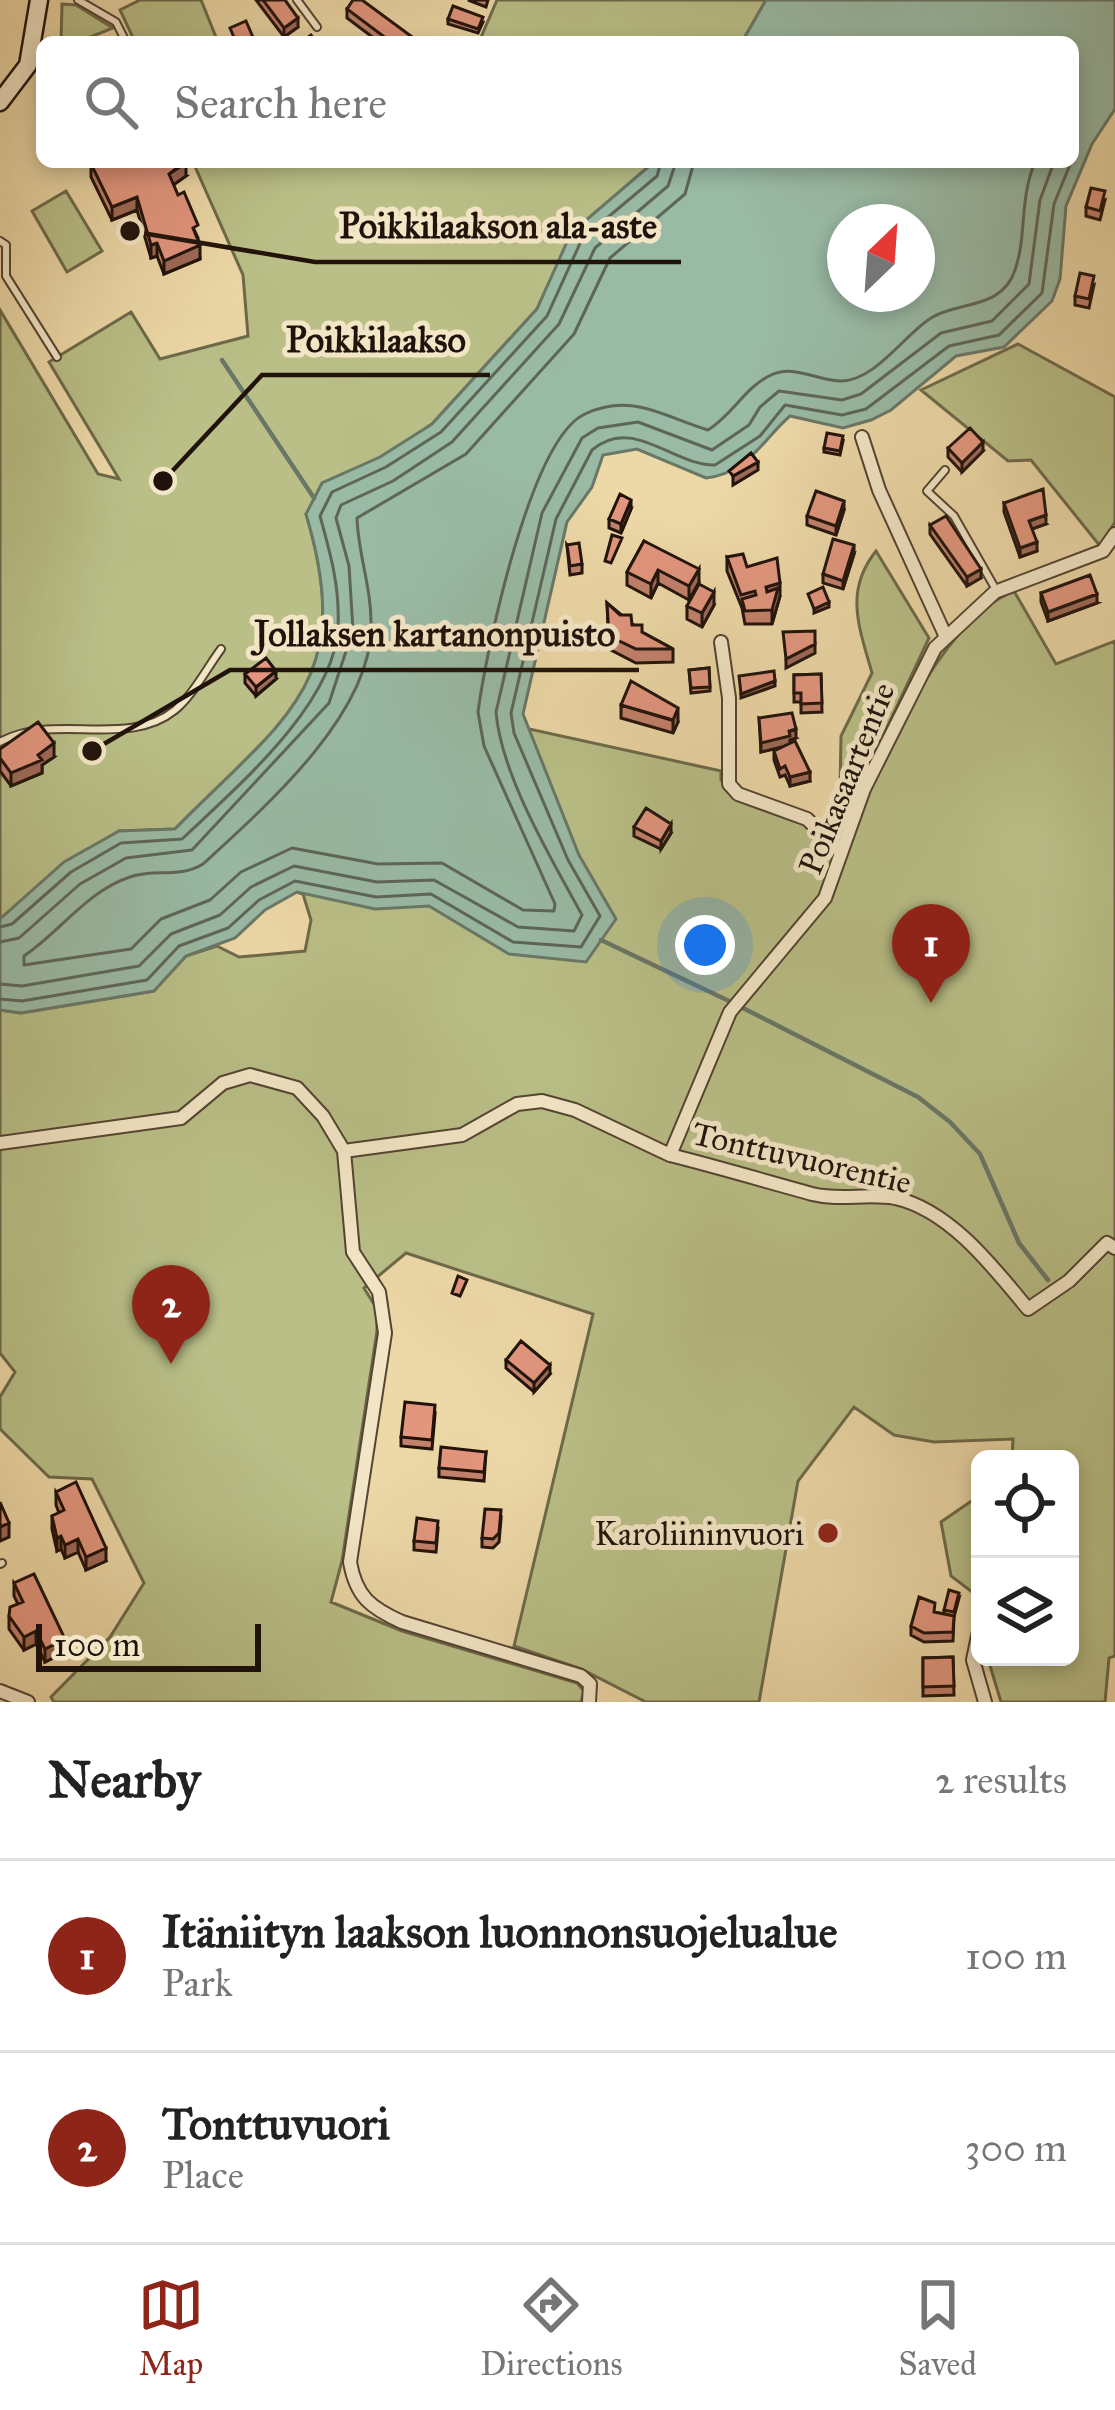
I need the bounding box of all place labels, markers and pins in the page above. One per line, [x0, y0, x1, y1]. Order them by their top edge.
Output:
callout: Poikkilaakson ala-aste [315, 190, 681, 262]
callout: Poikkilaakso [262, 303, 490, 375]
callout: Jollaksen kartanonpuisto [230, 598, 639, 670]
pin: 1 [892, 904, 970, 1003]
pin: 2 [132, 1265, 210, 1364]
place label: Karoliininvuori [595, 1514, 804, 1554]
marker: Karoliininvuori [815, 1520, 841, 1546]

